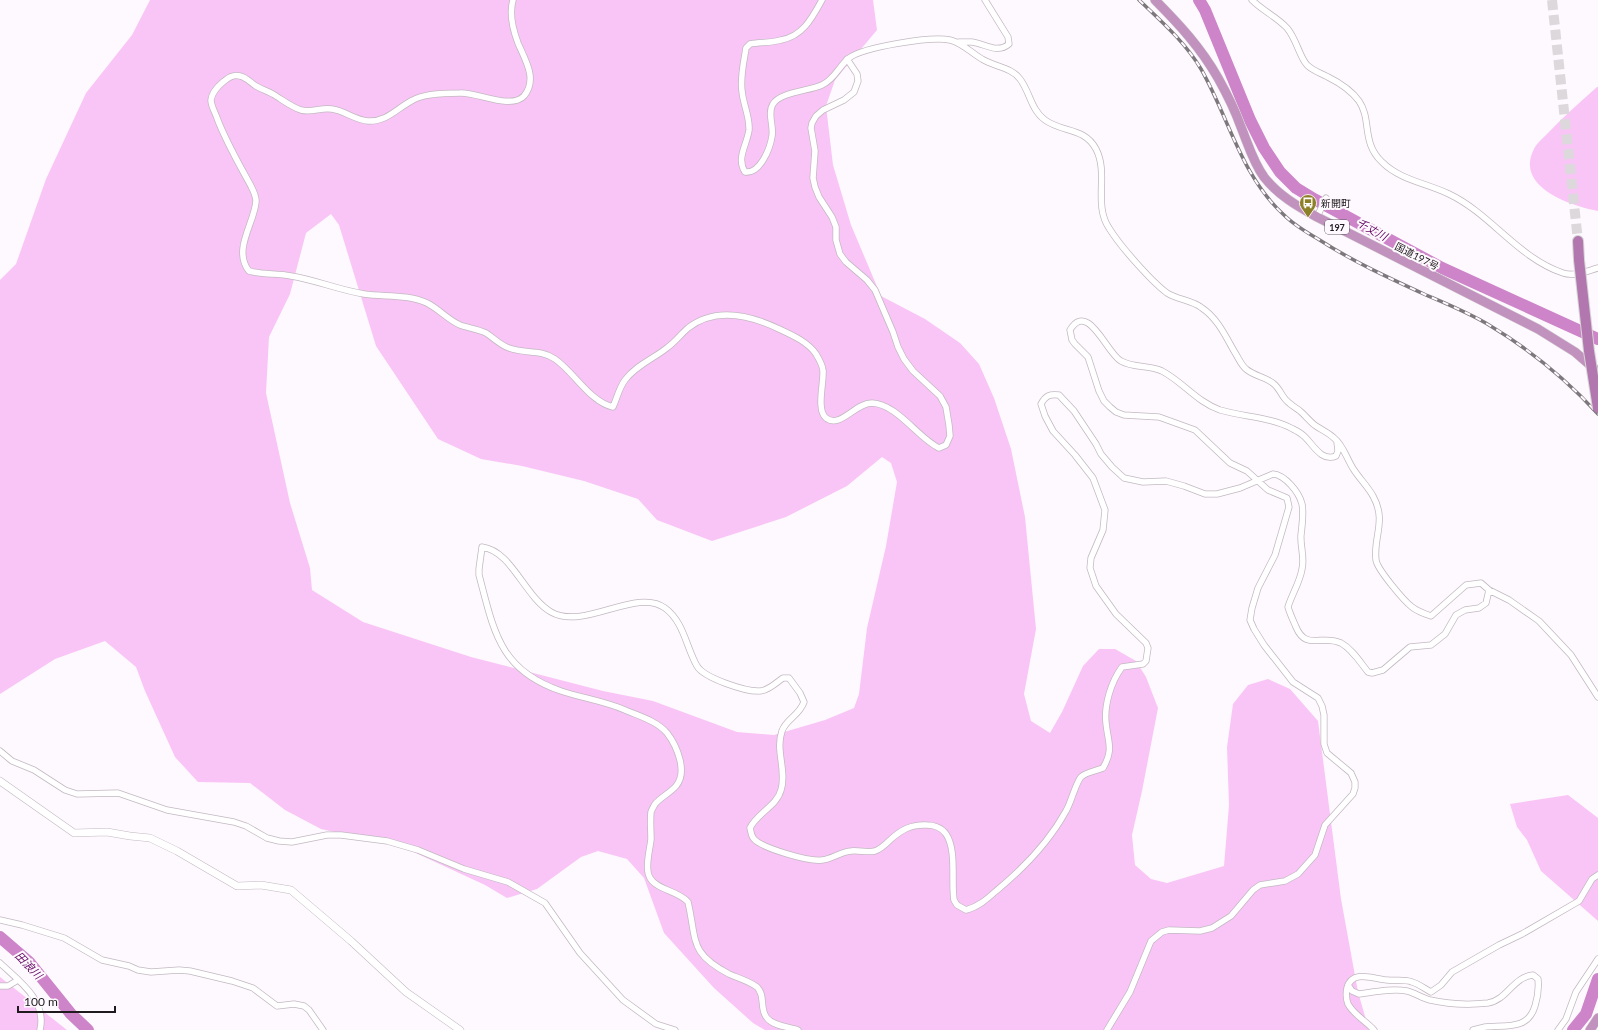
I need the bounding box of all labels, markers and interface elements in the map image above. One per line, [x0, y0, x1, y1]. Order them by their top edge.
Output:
bus stop icon: 新開町 [1298, 193, 1318, 218]
place label: 新開町 [1321, 197, 1351, 209]
water label: 千丈川 [1354, 215, 1390, 243]
road number: 197 [1325, 220, 1349, 234]
street label: 国道197号 [1393, 240, 1441, 272]
water label: 田浪川 [13, 949, 46, 982]
scale bar [18, 988, 115, 1014]
text: 100 m [24, 994, 58, 1009]

